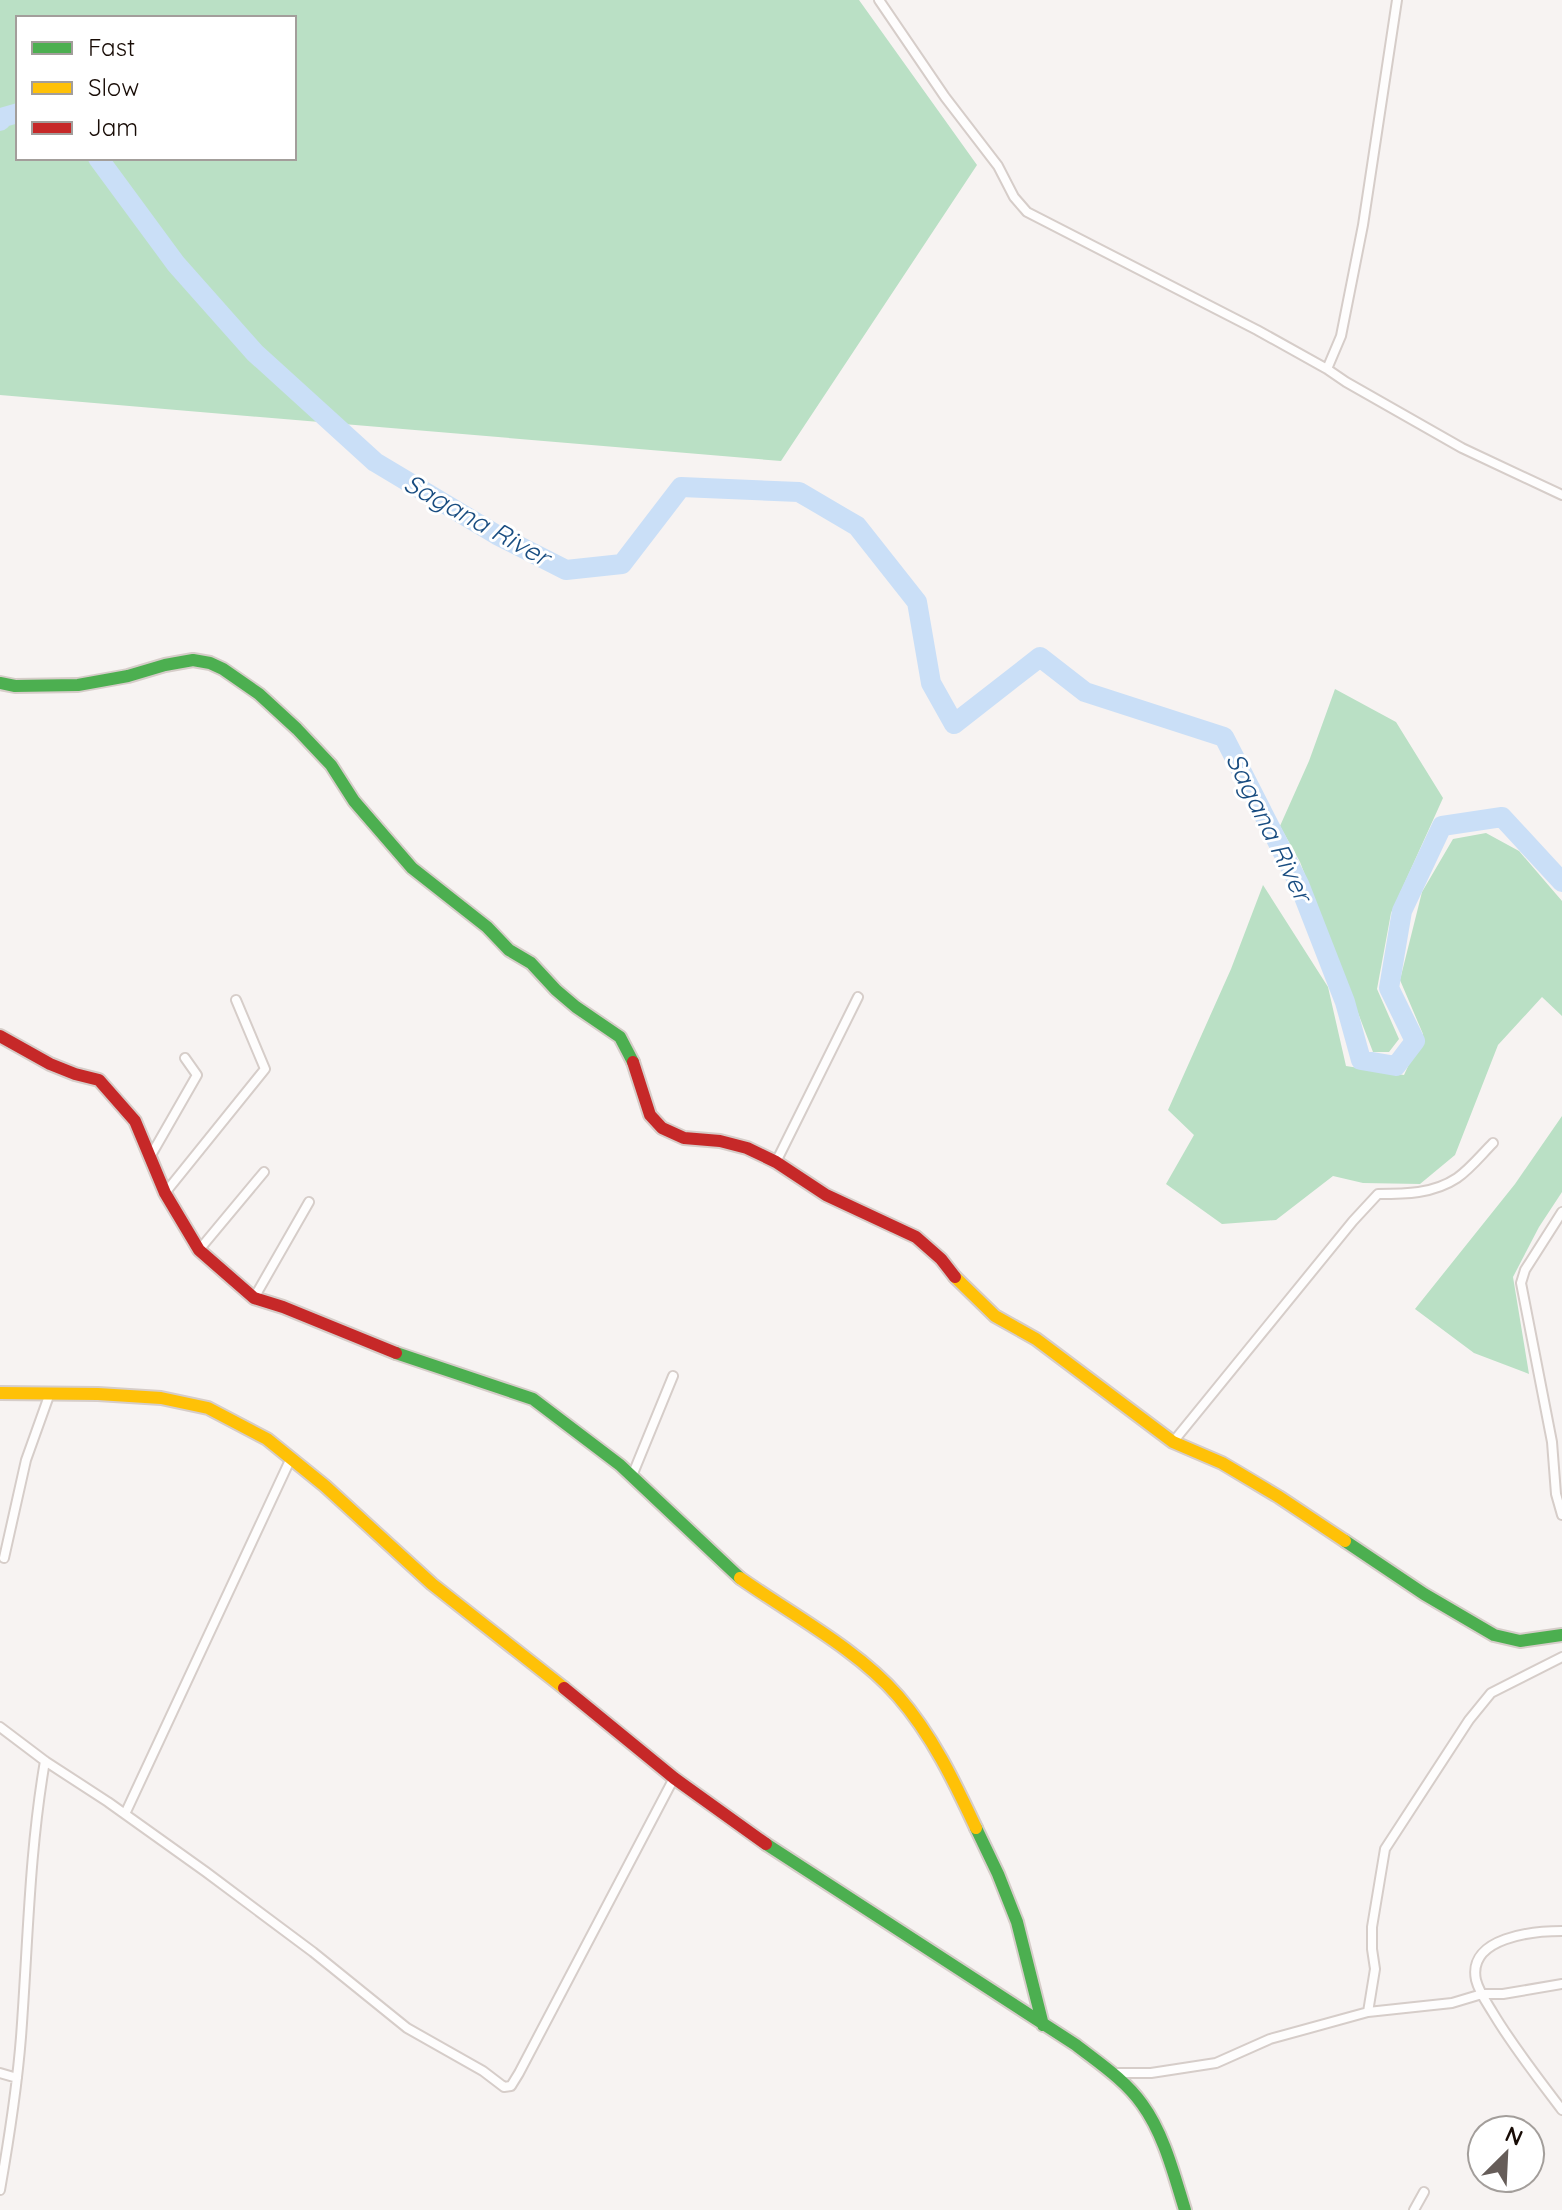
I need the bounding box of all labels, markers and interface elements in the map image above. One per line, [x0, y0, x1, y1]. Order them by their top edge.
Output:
legend [16, 16, 296, 160]
text: Fast [88, 32, 135, 62]
text: Slow [88, 72, 139, 102]
text: Jam [88, 112, 138, 142]
water label: Sagana River [399, 466, 558, 575]
water label: Sagana River [1219, 747, 1321, 909]
north arrow [1466, 2114, 1546, 2194]
text: N [1501, 2120, 1527, 2152]

